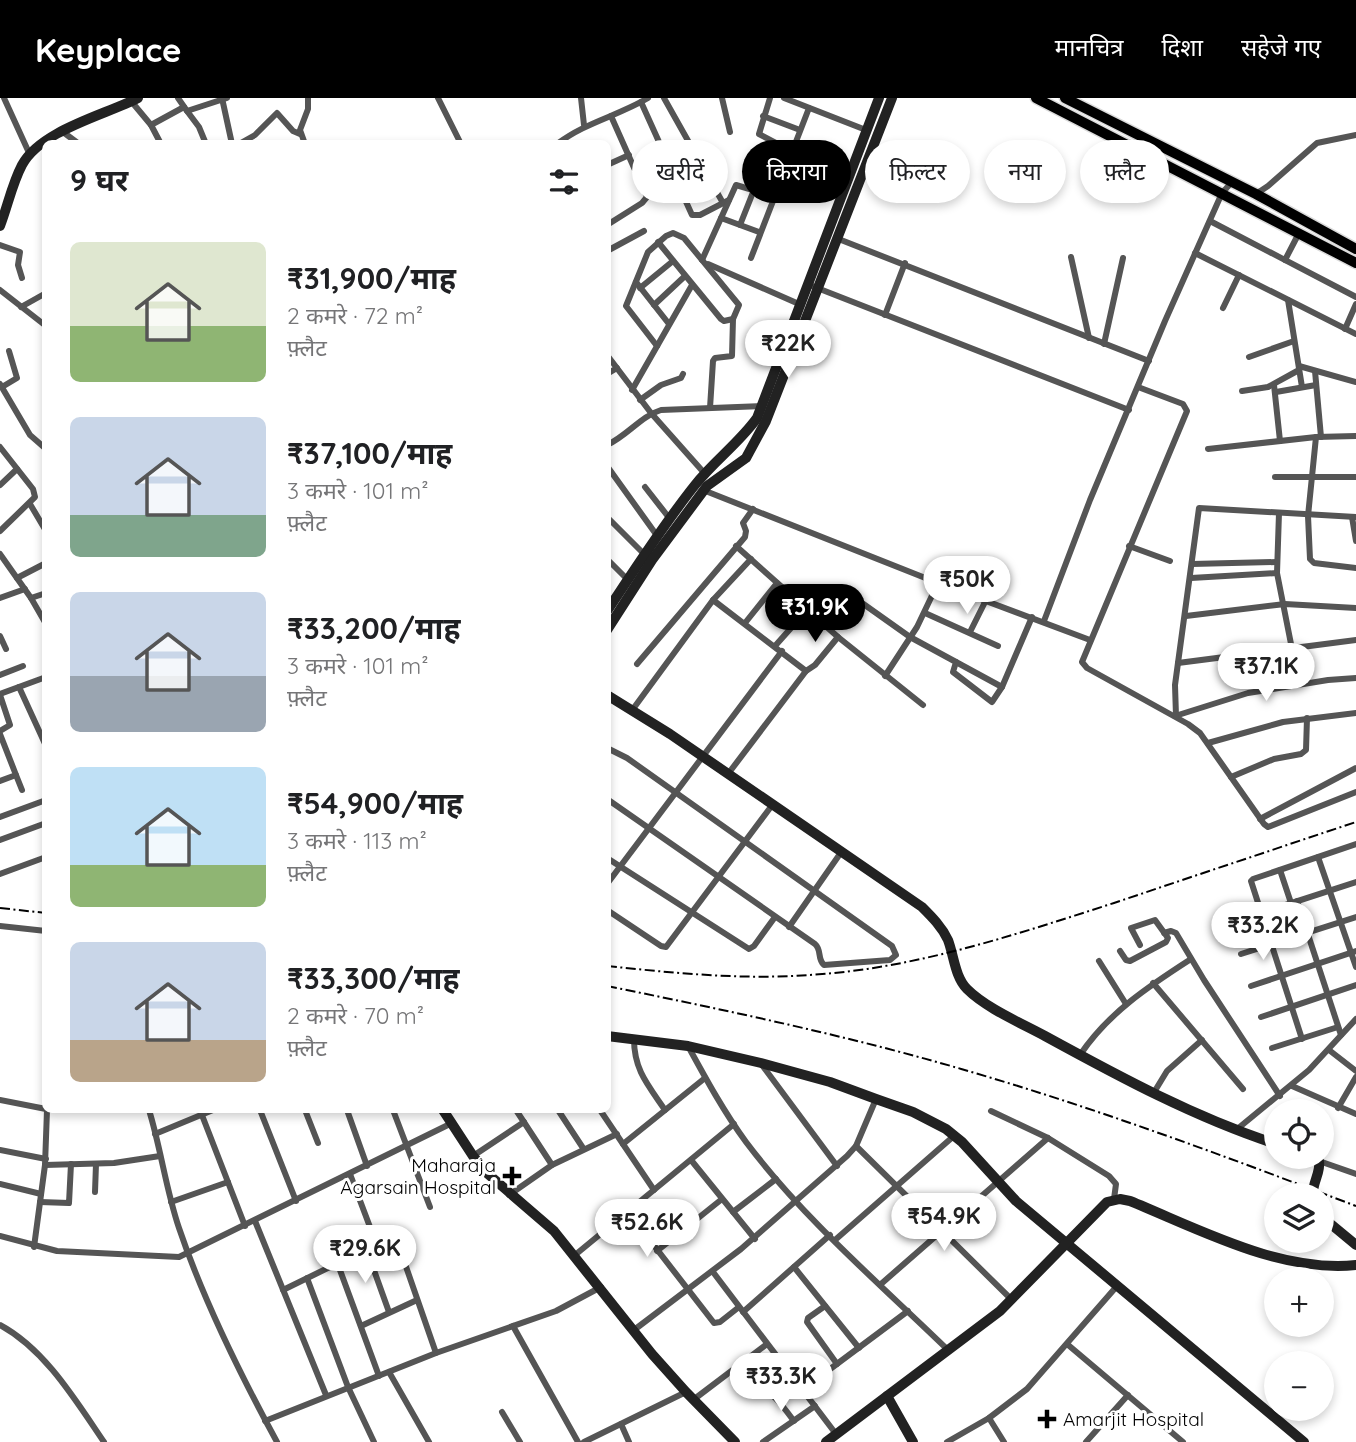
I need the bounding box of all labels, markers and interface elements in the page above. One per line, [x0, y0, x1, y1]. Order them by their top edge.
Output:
text: Keyplace [35, 29, 182, 70]
text: मानचित्र [1055, 32, 1123, 62]
text: दिशा [1161, 32, 1203, 62]
text: सहेजे गए [1241, 32, 1321, 62]
chip: खरीदें [632, 140, 728, 203]
chip: किराया [742, 140, 851, 203]
chip: फ़िल्टर [865, 140, 970, 203]
chip: नया [984, 140, 1066, 203]
chip: फ़्लैट [1080, 140, 1169, 203]
text: 9 घर [70, 161, 128, 199]
icon: filters [545, 163, 583, 201]
text: ₹31,900/माह [287, 259, 456, 297]
icon: home [126, 270, 210, 354]
text: 2 कमरे · 72 m² [287, 301, 423, 330]
pin: ₹22K [747, 320, 829, 380]
text: ₹22K [761, 328, 815, 357]
text: फ़्लैट [287, 333, 327, 362]
text: ₹37,100/माह [287, 434, 452, 472]
icon: home [126, 445, 210, 529]
text: 3 कमरे · 101 m² [287, 476, 428, 505]
text: फ़्लैट [287, 508, 327, 537]
pin: ₹50K [926, 556, 1008, 616]
text: ₹50K [939, 564, 995, 593]
pin: ₹31.9K [758, 584, 872, 644]
text: ₹31.9K [781, 592, 849, 621]
text: ₹33,200/माह [287, 609, 460, 647]
icon: home [126, 620, 210, 704]
pin: ₹37.1K [1209, 644, 1323, 703]
text: 3 कमरे · 101 m² [287, 651, 428, 680]
text: ₹37.1K [1234, 651, 1298, 680]
text: फ़्लैट [287, 683, 327, 712]
text: ₹54,900/माह [287, 784, 463, 822]
icon: home [126, 795, 210, 879]
text: 3 कमरे · 113 m² [287, 826, 427, 855]
text: फ़्लैट [287, 858, 327, 887]
pin: ₹33.2K [1206, 902, 1320, 962]
text: ₹33.2K [1227, 910, 1299, 939]
text: ₹33,300/माह [287, 959, 459, 997]
icon: home [126, 970, 210, 1054]
text: 2 कमरे · 70 m² [287, 1001, 424, 1030]
text: फ़्लैट [287, 1033, 327, 1062]
map controls [1264, 1099, 1334, 1421]
button: locate [1264, 1099, 1334, 1169]
place label: Maharaja Agarsain Hospital [340, 1153, 496, 1199]
marker: Maharaja Agarsain Hospital [502, 1166, 522, 1186]
button: layers [1264, 1183, 1334, 1253]
pin: ₹54.9K [887, 1194, 1001, 1253]
pin: ₹52.6K [590, 1200, 704, 1259]
text: ₹54.9K [907, 1201, 981, 1230]
text: ₹52.6K [611, 1207, 683, 1236]
pin: ₹29.6K [308, 1226, 422, 1285]
text: ₹29.6K [329, 1233, 401, 1262]
button: + [1264, 1267, 1334, 1337]
button: − [1264, 1351, 1334, 1421]
pin: ₹33.3K [724, 1354, 838, 1413]
text: ₹33.3K [746, 1361, 816, 1390]
place label: Amarjit Hospital [1063, 1407, 1204, 1431]
marker: Amarjit Hospital [1037, 1409, 1057, 1429]

